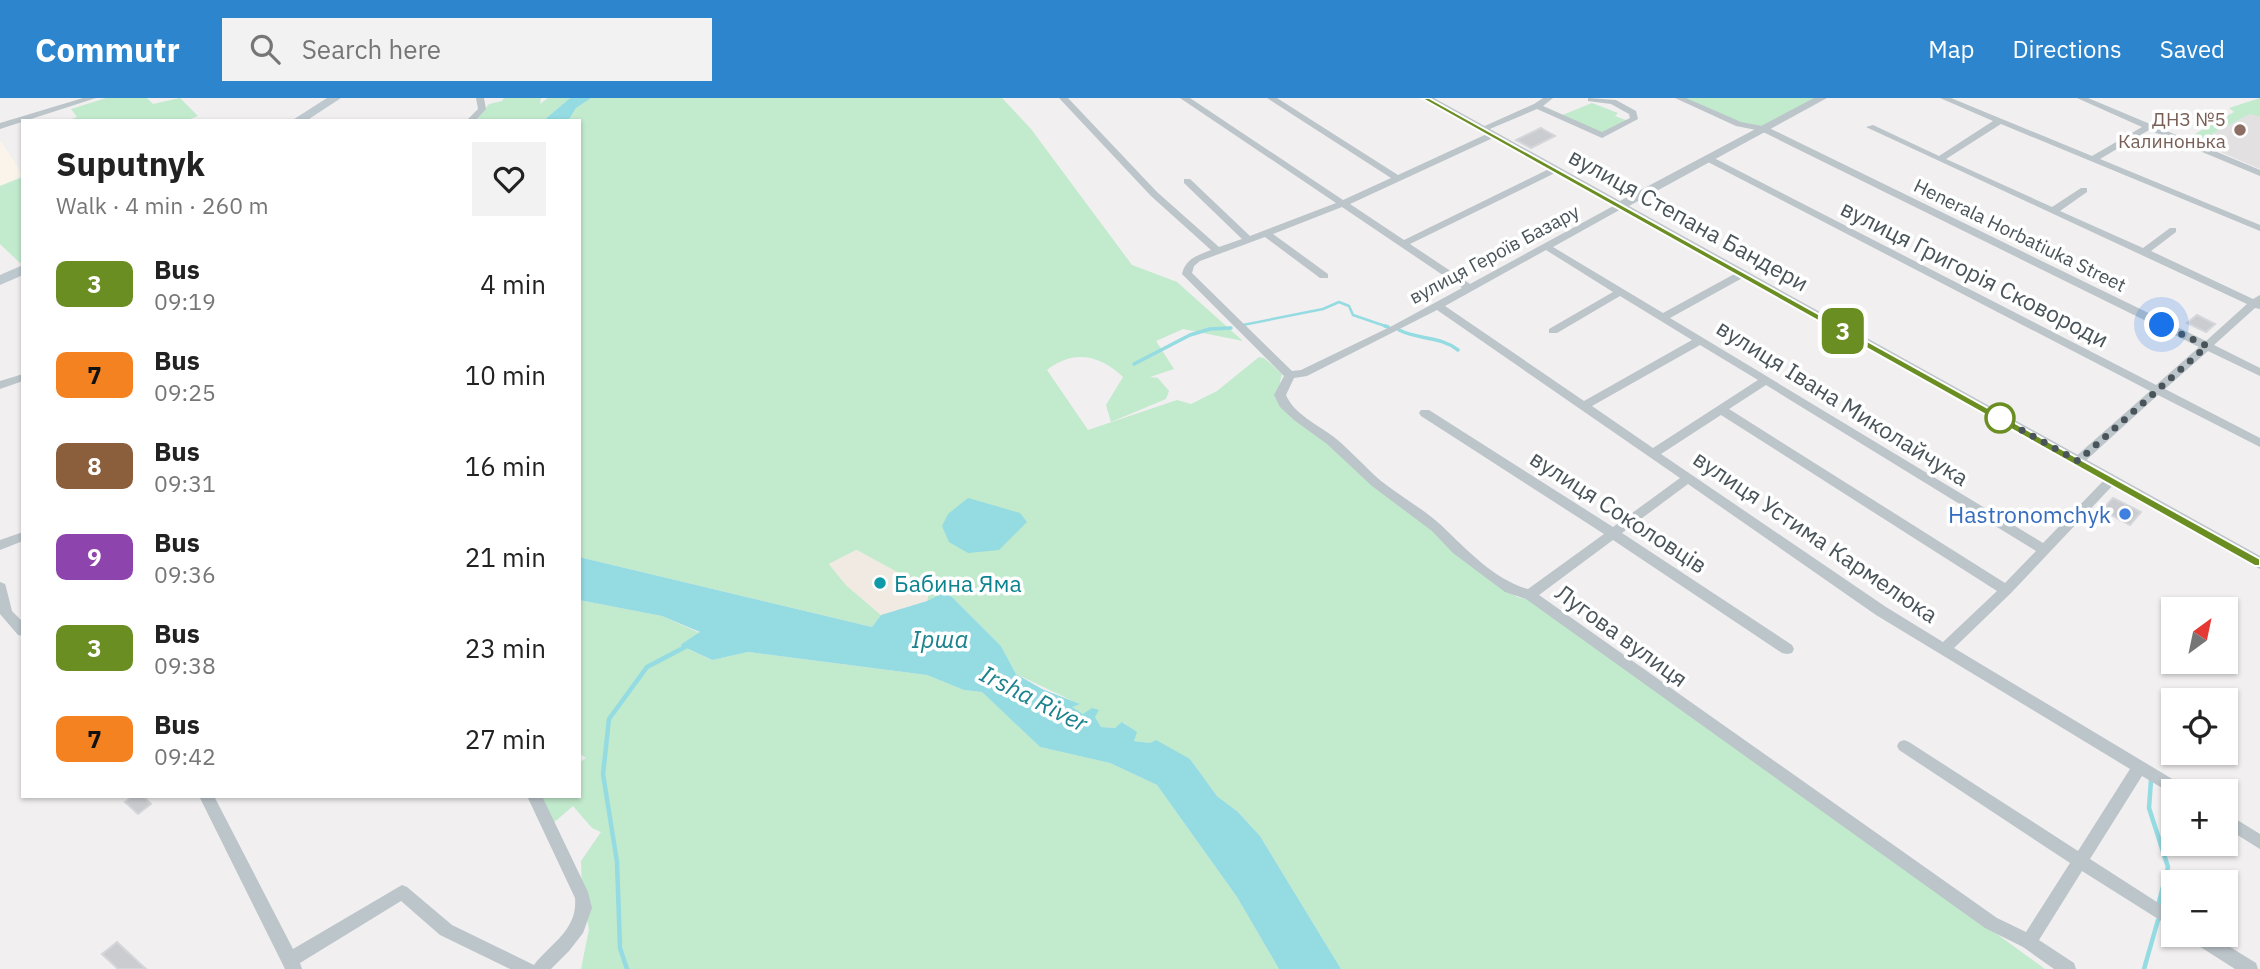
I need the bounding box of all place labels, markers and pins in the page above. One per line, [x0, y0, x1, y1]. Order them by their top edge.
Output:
place label: ДНЗ №5 Калинонька [2118, 107, 2226, 153]
marker: ДНЗ №5 Калинонька [2232, 122, 2248, 138]
unlabelled marker [1985, 403, 2015, 433]
place label: Hastronomchyk [1948, 499, 2111, 529]
marker: Hastronomchyk [2117, 506, 2133, 522]
place label: Бабина Яма [894, 568, 1022, 598]
marker: Бабина Яма [872, 575, 888, 591]

